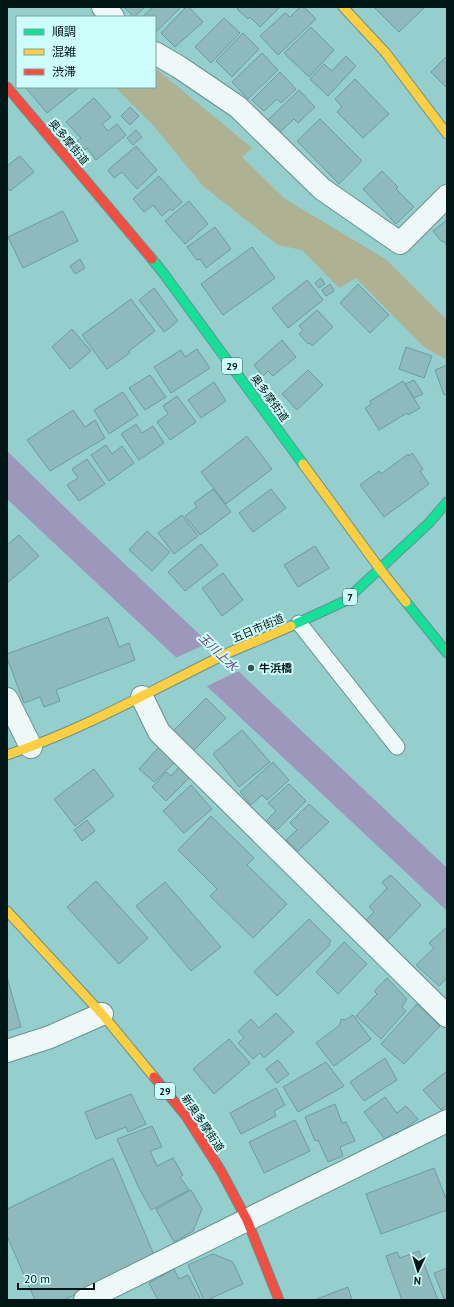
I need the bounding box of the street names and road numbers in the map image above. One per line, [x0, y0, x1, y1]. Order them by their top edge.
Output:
street label: 奥多摩街道 [46, 116, 92, 168]
road number: 29 [222, 358, 242, 374]
street label: 奥多摩街道 [248, 372, 292, 424]
road number: 7 [343, 589, 357, 605]
street label: 五日市街道 [230, 611, 286, 645]
road number: 29 [155, 1083, 175, 1099]
street label: 新奥多摩街道 [179, 1092, 227, 1154]

